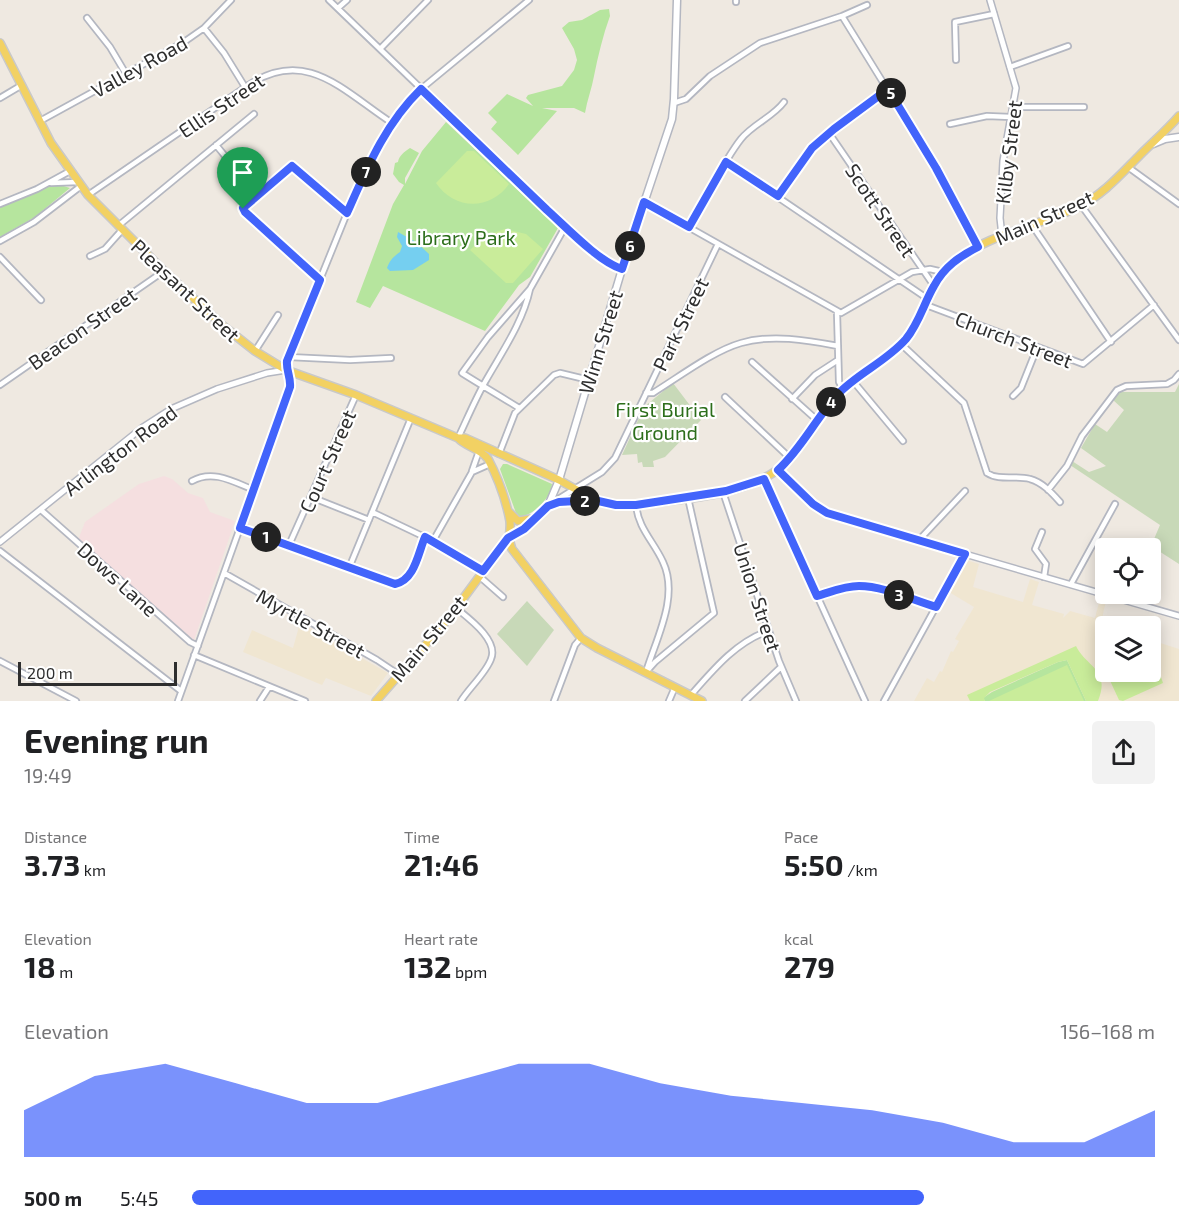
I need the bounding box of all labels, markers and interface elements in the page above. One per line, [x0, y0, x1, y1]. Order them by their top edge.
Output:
street label: Valley Road [87, 30, 191, 102]
street label: Ellis Street [174, 67, 269, 142]
pin: 5 [876, 78, 906, 108]
text: 5 [887, 83, 895, 102]
street label: Kilby Street [990, 98, 1026, 205]
pin [217, 147, 268, 209]
icon: arrive [226, 156, 259, 189]
pin: 7 [351, 157, 381, 187]
street label: Scott Street [841, 159, 921, 262]
text: 7 [362, 162, 370, 181]
street label: Main Street [991, 185, 1097, 249]
park label: Library Park [406, 225, 516, 249]
pin: 6 [615, 231, 645, 261]
street label: Pleasant Street [127, 234, 246, 347]
text: 6 [625, 236, 635, 255]
street label: Park Street [647, 273, 713, 375]
street label: Beacon Street [23, 282, 141, 374]
street label: Winn Street [573, 287, 627, 397]
street label: Church Street [952, 306, 1076, 372]
pin: 4 [816, 387, 846, 417]
text: 4 [826, 392, 836, 411]
park label: First Burial Ground [615, 397, 715, 444]
street label: Arlington Road [59, 400, 181, 500]
street label: Court Street [294, 406, 360, 516]
pin: 2 [570, 486, 600, 516]
text: 2 [580, 491, 590, 510]
pin: 1 [251, 522, 281, 552]
text: 1 [263, 527, 269, 546]
street label: Dows Lane [73, 537, 163, 621]
map controls [1095, 538, 1161, 682]
button: locate [1095, 538, 1161, 604]
street label: Union Street [729, 540, 787, 655]
pin: 3 [884, 580, 914, 610]
street label: Myrtle Street [252, 583, 370, 663]
text: 3 [894, 585, 904, 604]
street label: Main Street [385, 590, 471, 686]
button: layers [1095, 616, 1161, 682]
scale bar [18, 659, 177, 686]
text: 200 m [27, 663, 73, 682]
text: Evening run [24, 720, 209, 760]
button: share [1092, 721, 1155, 784]
text: 19:49 [24, 763, 72, 787]
text: Distance [24, 827, 87, 846]
text: Time [404, 827, 440, 846]
text: Pace [784, 827, 818, 846]
text: 3.73 [24, 846, 80, 882]
text: 21:46 [404, 846, 479, 882]
text: 5:50 [784, 846, 844, 882]
text: km [80, 860, 106, 879]
text: /km [844, 860, 878, 879]
text: Elevation [24, 929, 92, 948]
text: Heart rate [404, 929, 478, 948]
text: kcal [784, 929, 813, 948]
text: 18 [24, 948, 56, 984]
text: 132 [404, 948, 451, 984]
text: 279 [784, 948, 835, 984]
text: m [56, 962, 73, 981]
text: bpm [451, 962, 487, 981]
text: Elevation [24, 1019, 109, 1043]
text: 156–168 m [1060, 1019, 1155, 1043]
text: 500 m [24, 1186, 82, 1210]
text: 5:45 [120, 1186, 158, 1210]

